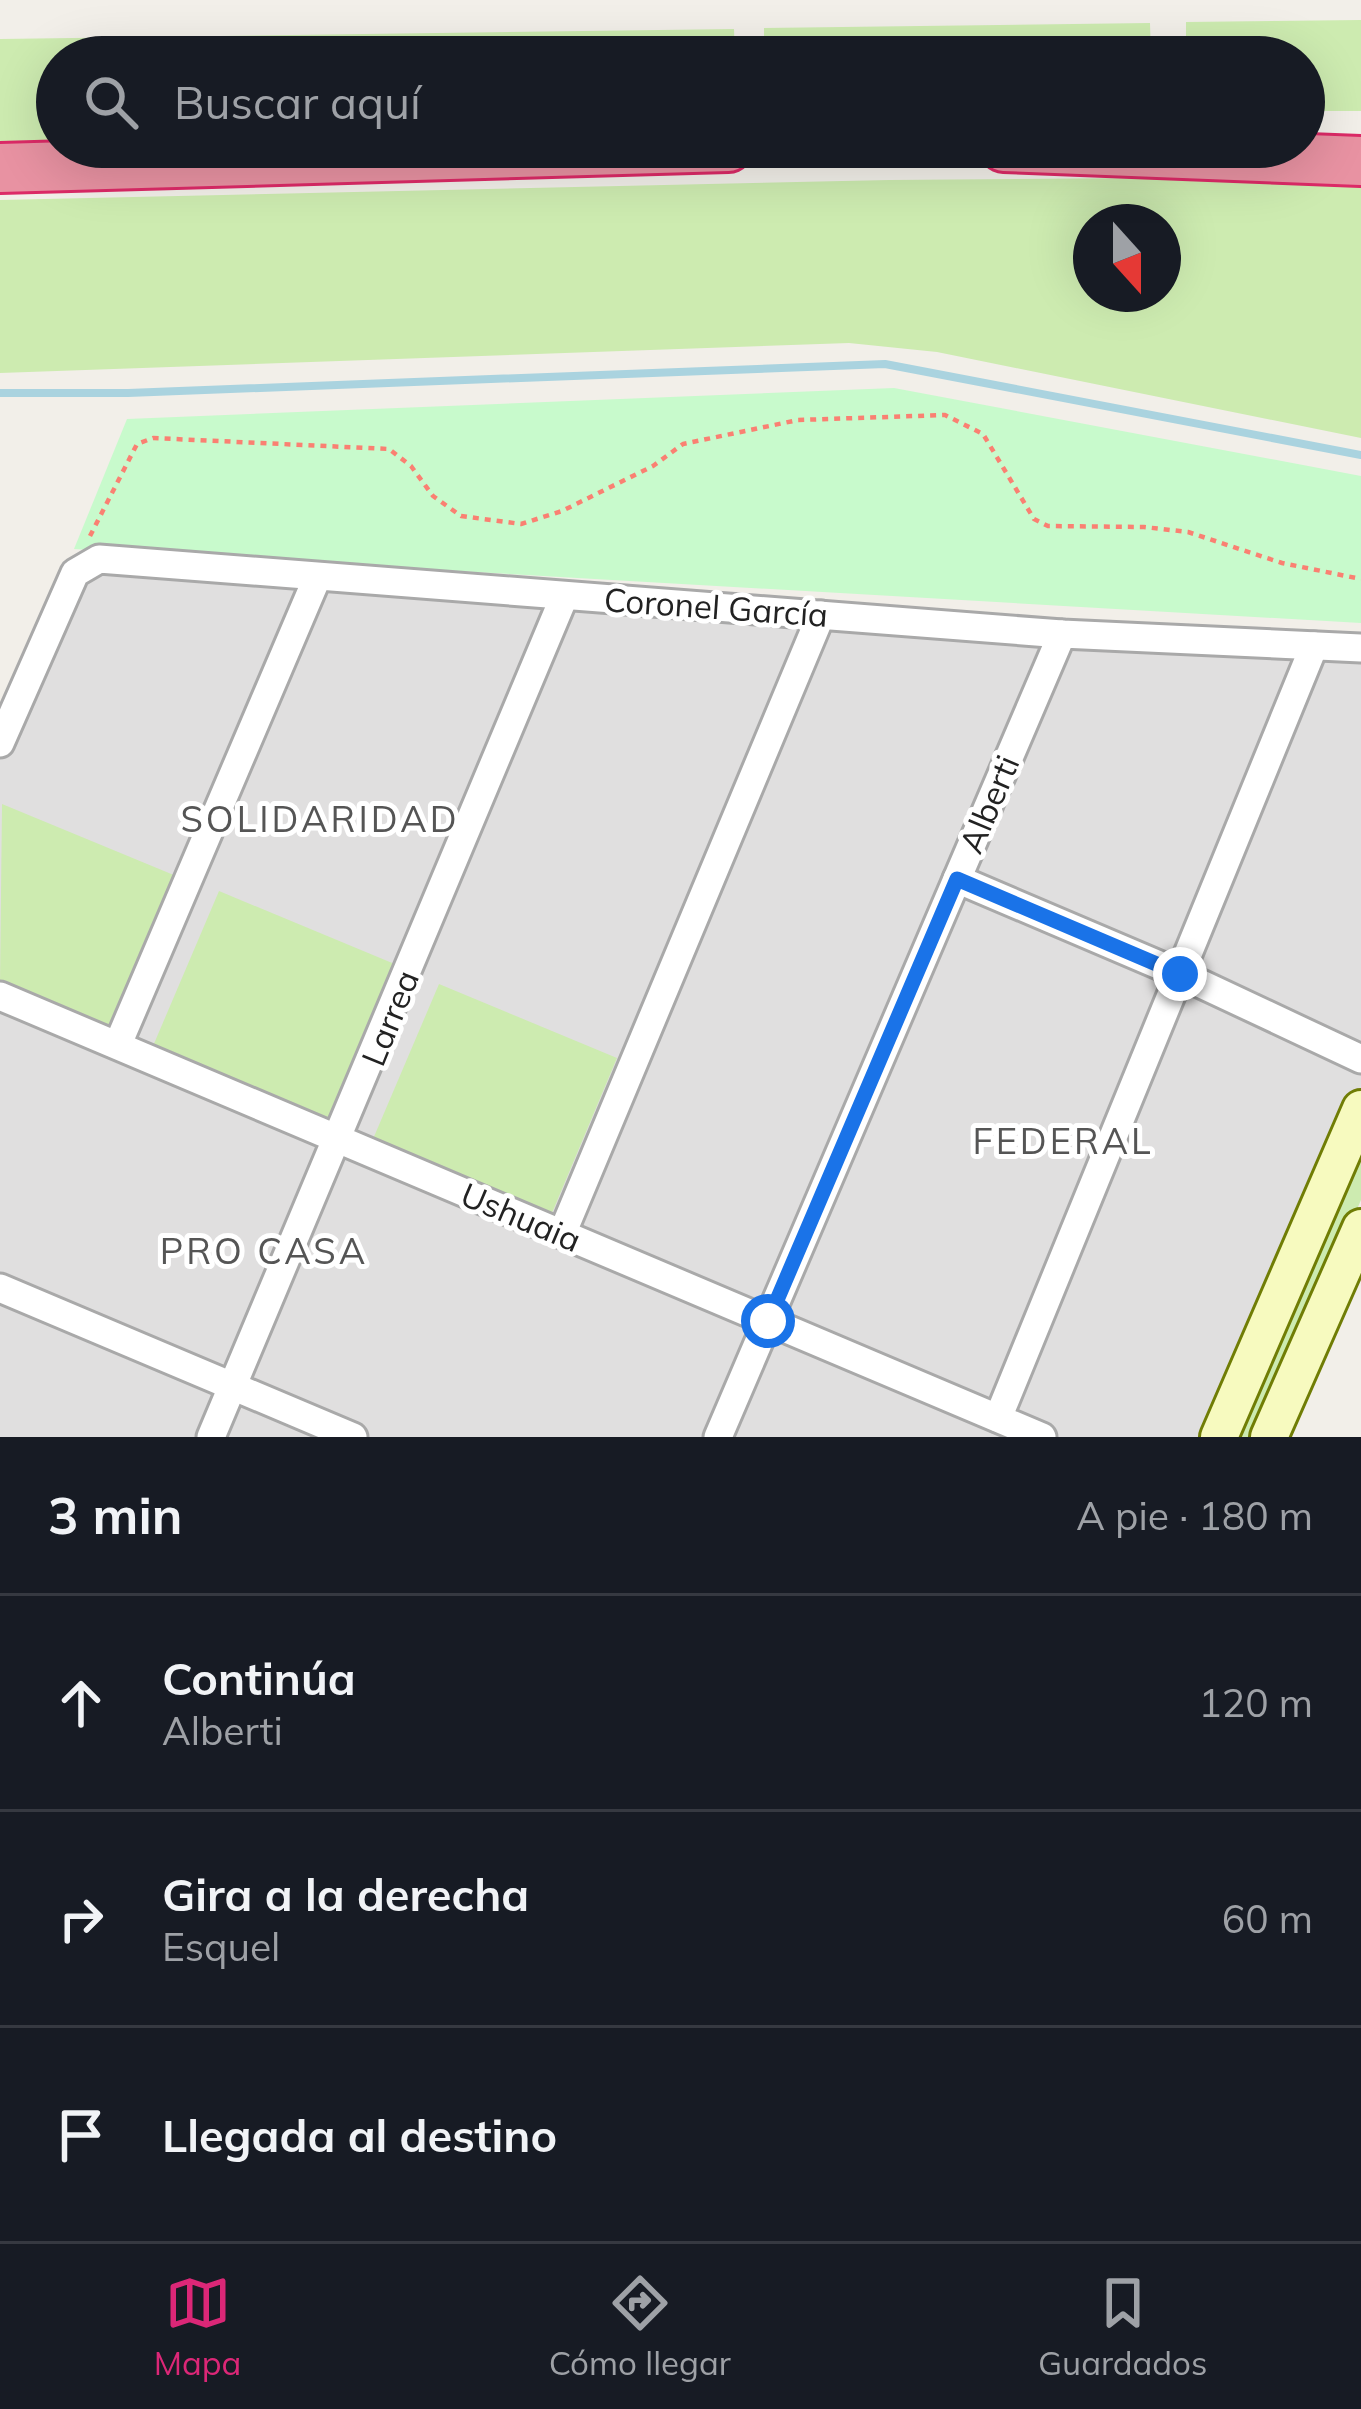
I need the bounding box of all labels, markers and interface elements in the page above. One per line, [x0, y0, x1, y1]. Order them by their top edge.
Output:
search box [36, 36, 1325, 168]
icon: search [78, 69, 144, 135]
text: Buscar aquí [174, 74, 421, 130]
north arrow [1073, 204, 1181, 312]
street label: Coronel García [603, 578, 829, 635]
street label: Alberti [950, 749, 1027, 859]
district label: SOLIDARIDAD [180, 796, 460, 841]
route end [1153, 947, 1207, 1001]
street label: Larrea [352, 964, 427, 1072]
district label: FEDERAL [972, 1118, 1154, 1163]
street label: Ushuaia [455, 1173, 587, 1260]
district label: PRO CASA [160, 1228, 368, 1273]
route start [741, 1294, 795, 1348]
text: 3 min [48, 1483, 183, 1547]
text: A pie · 180 m [1076, 1491, 1313, 1540]
text: Continúa [162, 1650, 356, 1706]
icon: ahead [48, 1670, 114, 1736]
text: 120 m [1198, 1678, 1313, 1727]
text: Alberti [162, 1706, 283, 1755]
text: Gira a la derecha [162, 1866, 529, 1922]
icon: right [48, 1886, 114, 1952]
text: 60 m [1222, 1894, 1313, 1943]
text: Esquel [162, 1922, 280, 1971]
icon: arrive [48, 2102, 114, 2168]
text: Llegada al destino [162, 2107, 557, 2163]
tab: Mapa [154, 2270, 241, 2383]
tab: Cómo llegar [549, 2270, 731, 2383]
tab: Guardados [1038, 2270, 1207, 2383]

